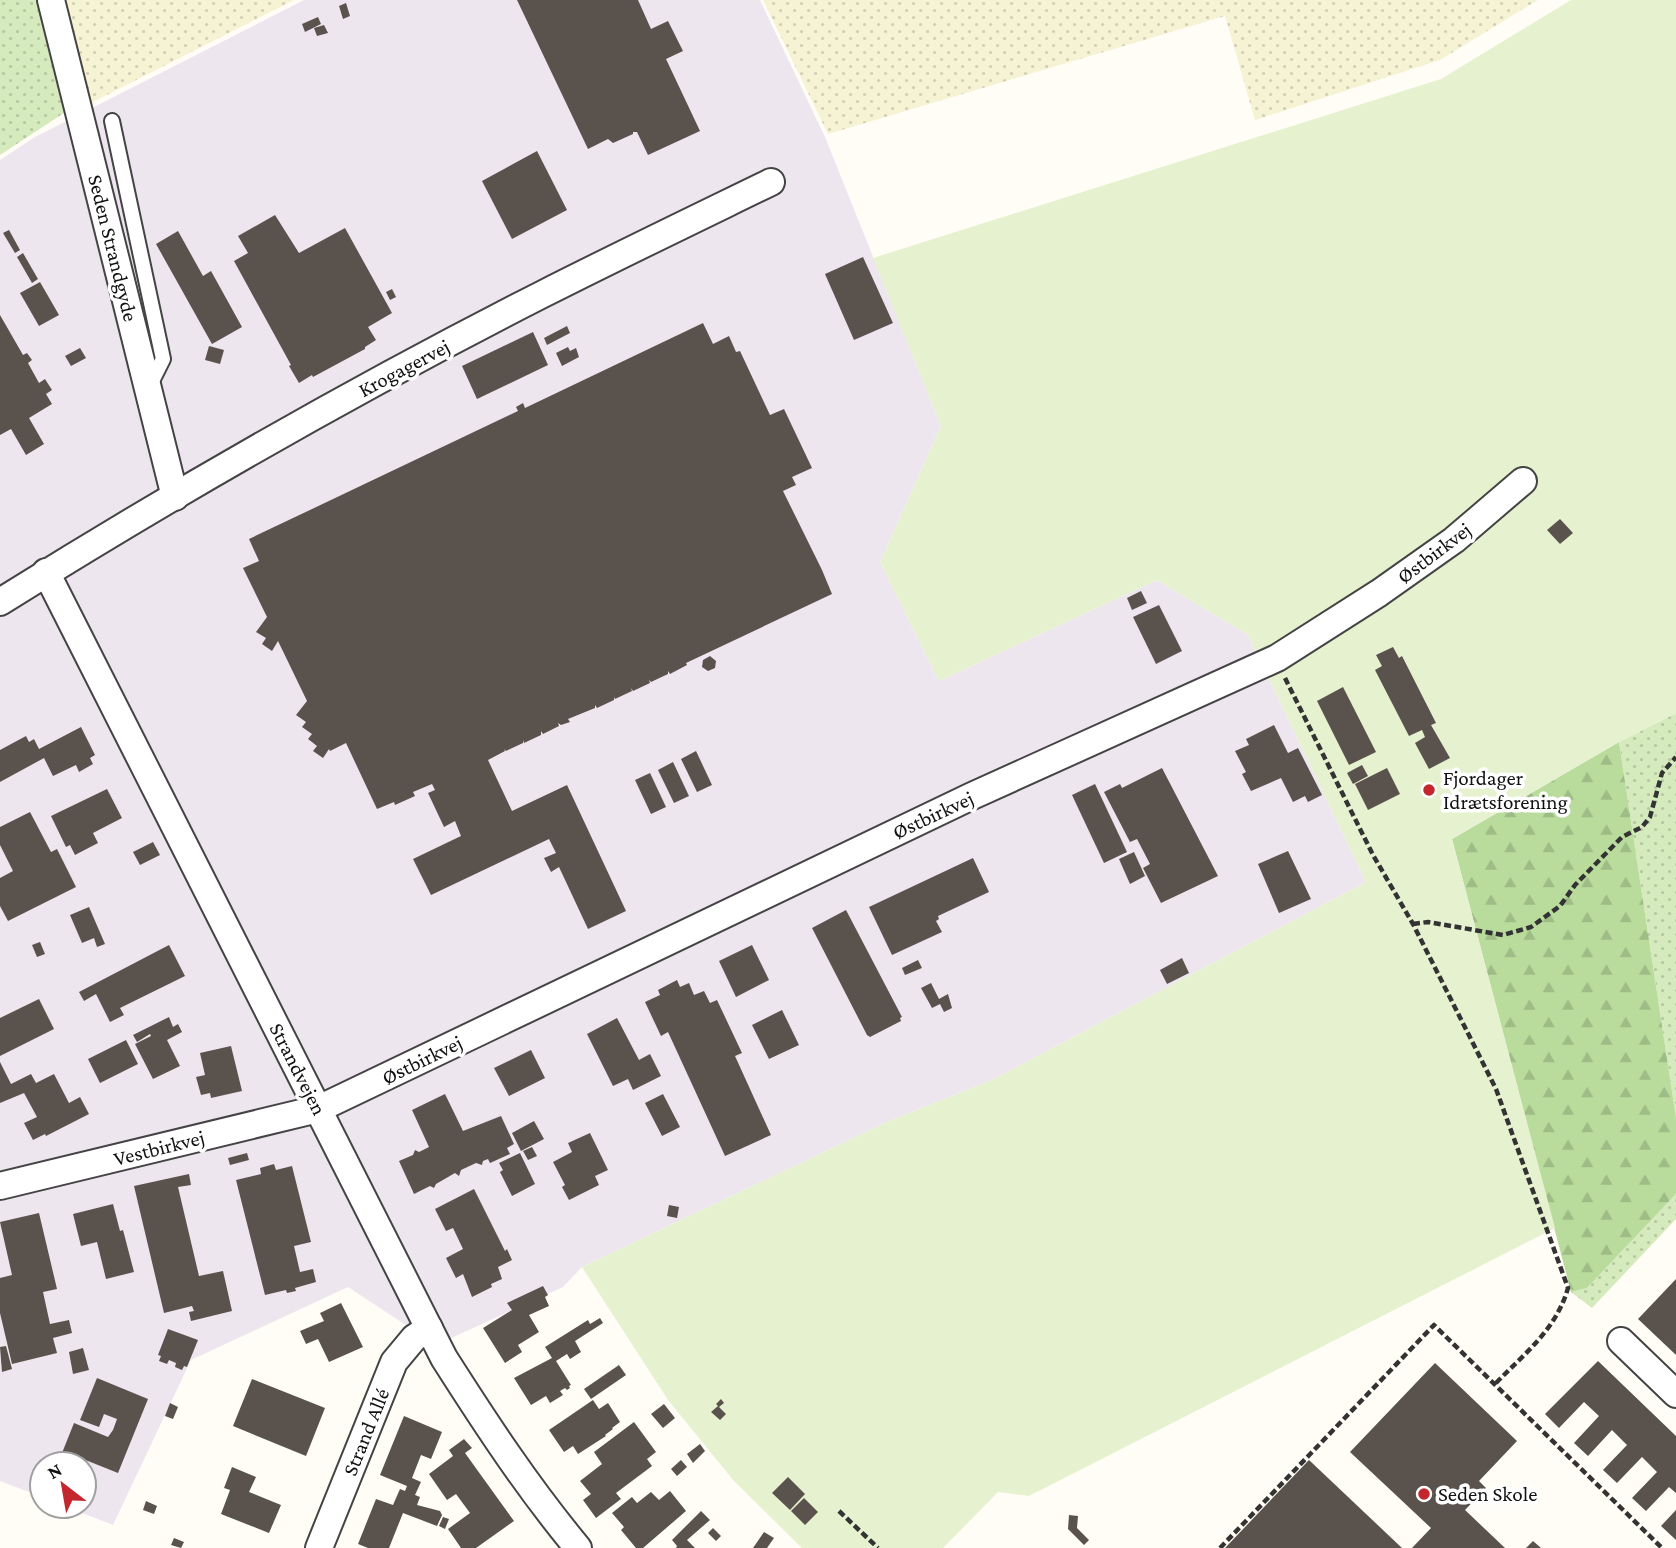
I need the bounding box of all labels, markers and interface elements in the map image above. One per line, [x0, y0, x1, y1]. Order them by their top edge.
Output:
street label: Seden Strandgyde [83, 172, 143, 324]
street label: Krogagervej [354, 334, 454, 402]
street label: Østbirkvej [1392, 517, 1476, 589]
place label: Fjordager Idrætsforening [1443, 766, 1568, 814]
marker: Fjordager Idrætsforening [1421, 782, 1437, 798]
street label: Østbirkvej [889, 786, 977, 844]
street label: Strandvejen [265, 1019, 331, 1119]
street label: Østbirkvej [378, 1030, 466, 1090]
street label: Vestbirkvej [111, 1125, 207, 1171]
street label: Strand Allé [338, 1385, 394, 1479]
north arrow [28, 1450, 98, 1520]
text: N [44, 1458, 66, 1483]
place label: Seden Skole [1438, 1482, 1537, 1506]
marker: Seden Skole [1416, 1486, 1432, 1502]

